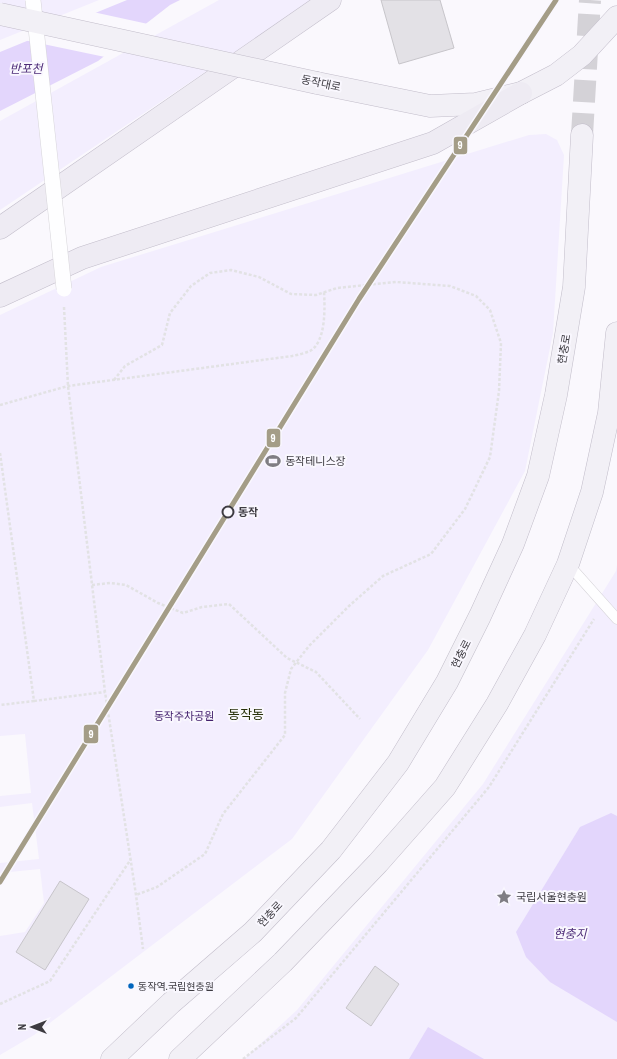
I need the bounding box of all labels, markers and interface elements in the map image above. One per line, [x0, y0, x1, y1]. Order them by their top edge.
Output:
water label: 반포천 [9, 61, 45, 77]
street label: 동작대로 [300, 72, 342, 94]
line badge: 9 [453, 136, 468, 155]
text: 9 [457, 138, 463, 152]
street label: 현충로 [554, 333, 574, 365]
line badge: 9 [266, 428, 281, 448]
text: 9 [270, 431, 276, 445]
sports icon: 동작테니스장 [264, 452, 282, 470]
place label: 동작테니스장 [285, 454, 346, 468]
marker: 동작 [221, 505, 235, 519]
place label: 동작 [238, 505, 258, 519]
street label: 현충로 [448, 637, 474, 671]
district label: 동작동 [228, 706, 264, 723]
park label: 동작주차공원 [154, 709, 214, 723]
line badge: 9 [83, 724, 99, 744]
text: 9 [88, 727, 94, 741]
place icon: 국립서울현충원 [495, 888, 513, 906]
place label: 국립서울현충원 [516, 890, 587, 904]
street label: 현충로 [255, 898, 285, 930]
water label: 현충지 [553, 926, 588, 942]
place label: 동작역.국립현충원 [138, 980, 214, 993]
marker: 동작역.국립현충원 [126, 981, 136, 991]
north arrow [12, 1007, 52, 1047]
text: N [15, 1024, 29, 1030]

